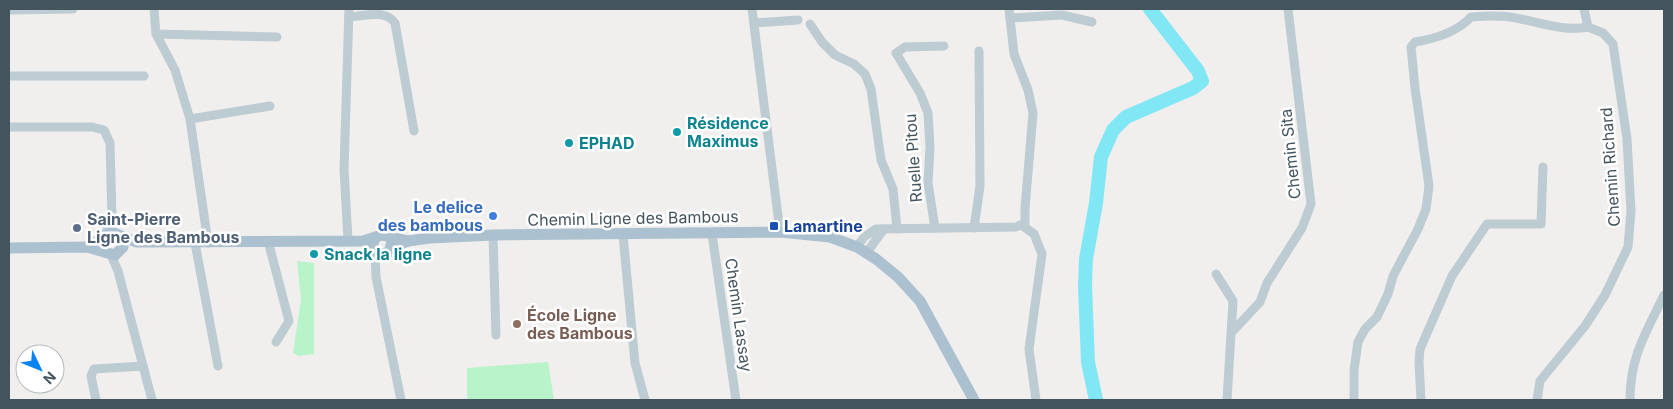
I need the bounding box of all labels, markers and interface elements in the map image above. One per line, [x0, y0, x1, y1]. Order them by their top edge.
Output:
street label: Chemin Richard [1596, 107, 1624, 227]
street label: Chemin Sita [1275, 108, 1305, 200]
place label: Résidence Maximus [687, 113, 769, 151]
street label: Ruelle Pitou [900, 113, 926, 203]
marker: Résidence Maximus [671, 126, 683, 138]
place label: EPHAD [579, 133, 635, 153]
marker: EPHAD [563, 137, 575, 149]
place label: Le delice des bambous [378, 197, 483, 235]
street label: Chemin Ligne des Bambous [527, 206, 739, 230]
place label: Saint-Pierre Ligne des Bambous [87, 209, 239, 247]
marker: Le delice des bambous [487, 210, 499, 222]
place label: Lamartine [784, 216, 863, 236]
marker: Lamartine [768, 220, 780, 232]
marker: Saint-Pierre Ligne des Bambous [71, 222, 83, 234]
place label: Snack la ligne [324, 244, 432, 264]
marker: Snack la ligne [308, 248, 320, 260]
street label: Chemin Lassay [721, 257, 757, 373]
place label: École Ligne des Bambous [527, 305, 633, 343]
marker: École Ligne des Bambous [511, 318, 523, 330]
north arrow [15, 344, 65, 394]
text: N [40, 369, 60, 388]

